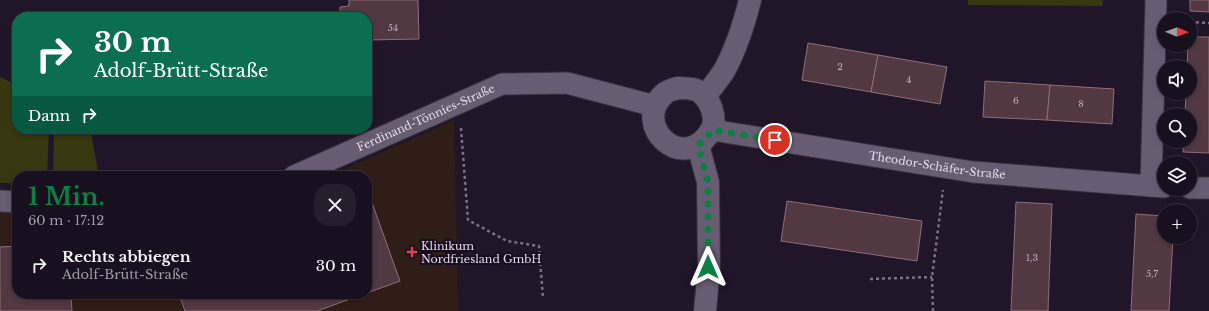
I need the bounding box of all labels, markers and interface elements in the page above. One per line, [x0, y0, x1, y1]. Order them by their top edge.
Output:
north arrow [1157, 12, 1197, 52]
map controls [1157, 12, 1197, 244]
house number: 54 [388, 22, 398, 33]
text: 30 m [94, 25, 171, 60]
icon: right [28, 28, 80, 80]
text: Adolf-Brütt-Straße [94, 60, 268, 82]
button: sound [1157, 60, 1197, 100]
house number: 2 [837, 61, 843, 72]
house number: 4 [906, 74, 912, 85]
street label: Ferdinand-Tönnies-Straße [355, 81, 497, 154]
house number: 6 [1013, 95, 1019, 106]
house number: 8 [1078, 98, 1084, 109]
icon: right [78, 104, 100, 126]
text: Dann [28, 106, 70, 125]
button: search [1157, 108, 1197, 148]
pin [758, 123, 792, 157]
icon: arrive [764, 129, 786, 151]
street label: Theodor-Schäfer-Straße [868, 148, 1006, 182]
button: layers [1157, 156, 1197, 196]
text: 1 Min. [28, 182, 105, 211]
button: close [314, 184, 356, 226]
button: + [1157, 204, 1197, 244]
text: 60 m · 17:12 [28, 212, 104, 229]
place label: Klinikum Nordfriesland GmbH [421, 239, 541, 266]
marker: Klinikum Nordfriesland GmbH [406, 246, 418, 258]
position arrow [687, 246, 729, 288]
text: Rechts abbiegen [62, 247, 191, 266]
house number: 1,3 [1026, 252, 1038, 263]
icon: right [28, 254, 50, 276]
text: 30 m [316, 256, 356, 275]
text: Adolf-Brütt-Straße [62, 266, 188, 283]
house number: 5,7 [1146, 268, 1158, 279]

